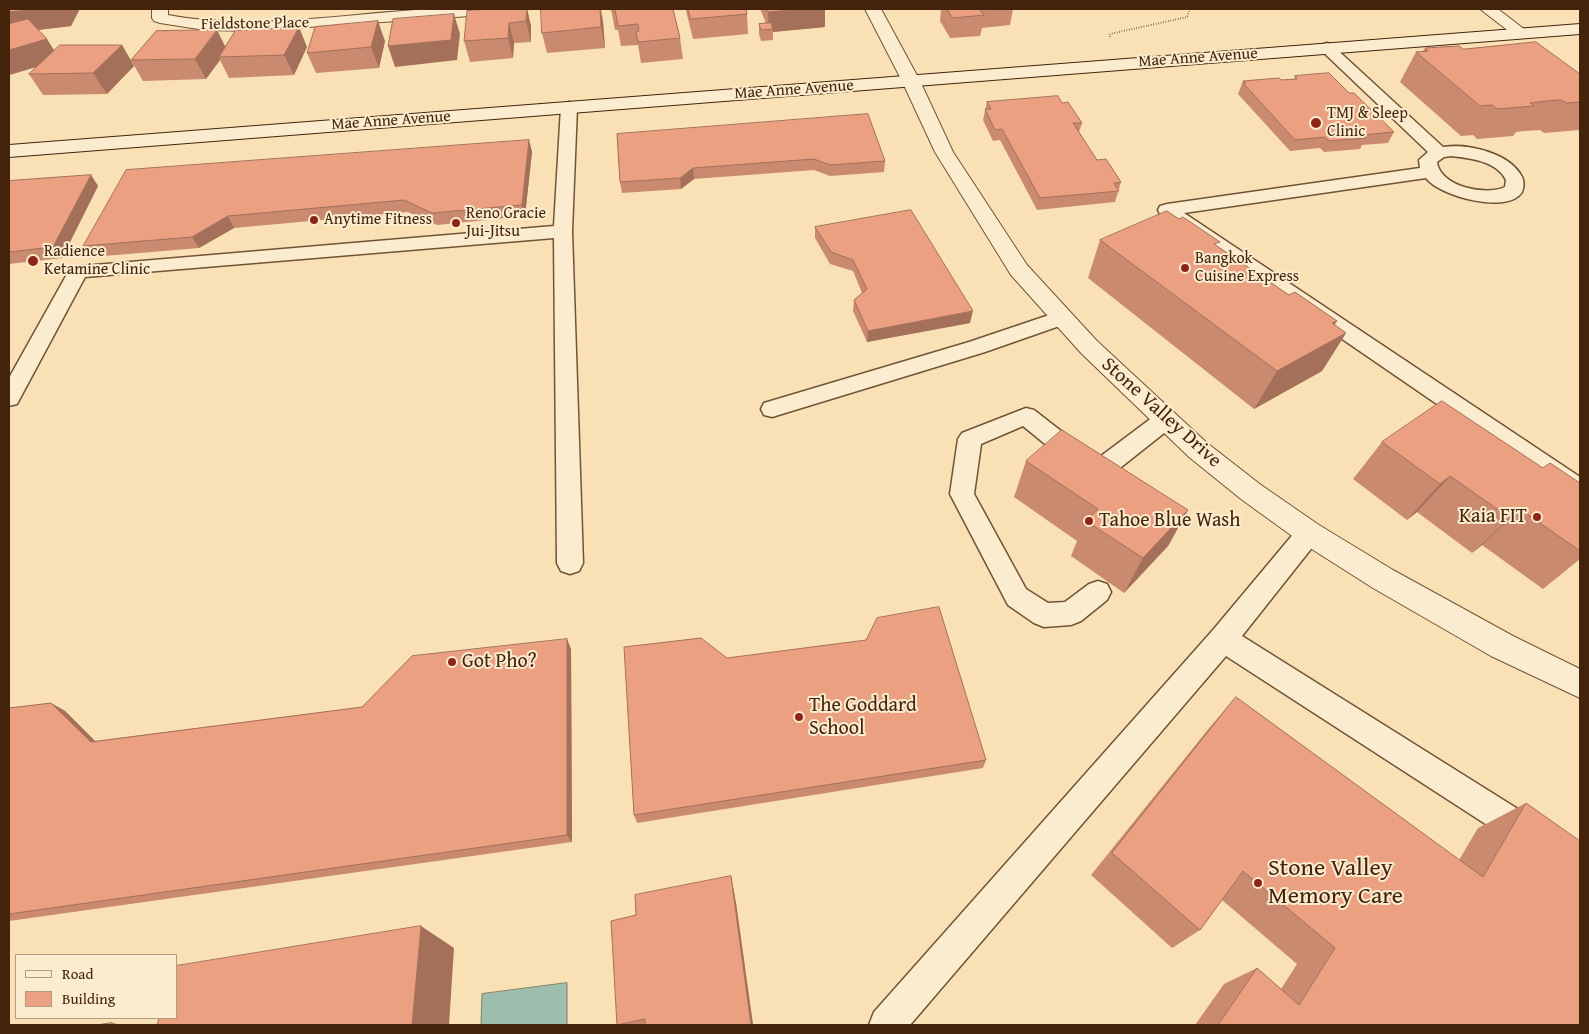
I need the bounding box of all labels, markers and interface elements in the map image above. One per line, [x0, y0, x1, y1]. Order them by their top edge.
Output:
street label: Fieldstone Place [201, 13, 309, 35]
street label: Mae Anne Avenue [1138, 44, 1258, 72]
street label: Mae Anne Avenue [734, 76, 854, 104]
place label: TMJ & Sleep Clinic [1327, 104, 1408, 142]
street label: Mae Anne Avenue [331, 107, 451, 135]
marker: TMJ & Sleep Clinic [1309, 116, 1323, 130]
place label: Reno Gracie Jui-Jitsu [466, 204, 546, 242]
place label: Anytime Fitness [324, 210, 432, 230]
marker: Anytime Fitness [308, 214, 320, 226]
marker: Reno Gracie Jui-Jitsu [450, 217, 462, 229]
place label: Radience Ketamine Clinic [44, 242, 150, 280]
place label: Bangkok Cuisine Express [1195, 249, 1299, 287]
marker: Radience Ketamine Clinic [26, 254, 40, 268]
marker: Bangkok Cuisine Express [1179, 262, 1191, 274]
street label: Stone Valley Drive [1096, 353, 1226, 473]
place label: Kaia FIT [1459, 505, 1527, 529]
place label: Tahoe Blue Wash [1099, 509, 1241, 533]
marker: Kaia FIT [1531, 511, 1543, 523]
marker: Tahoe Blue Wash [1083, 515, 1095, 527]
place label: Got Pho? [462, 650, 536, 674]
marker: Got Pho? [446, 656, 458, 668]
place label: The Goddard School [809, 694, 917, 741]
marker: The Goddard School [793, 711, 805, 723]
place label: Stone Valley Memory Care [1268, 855, 1403, 911]
marker: Stone Valley Memory Care [1252, 877, 1264, 889]
legend [15, 954, 178, 1019]
text: Road [62, 963, 93, 984]
text: Building [62, 988, 115, 1009]

